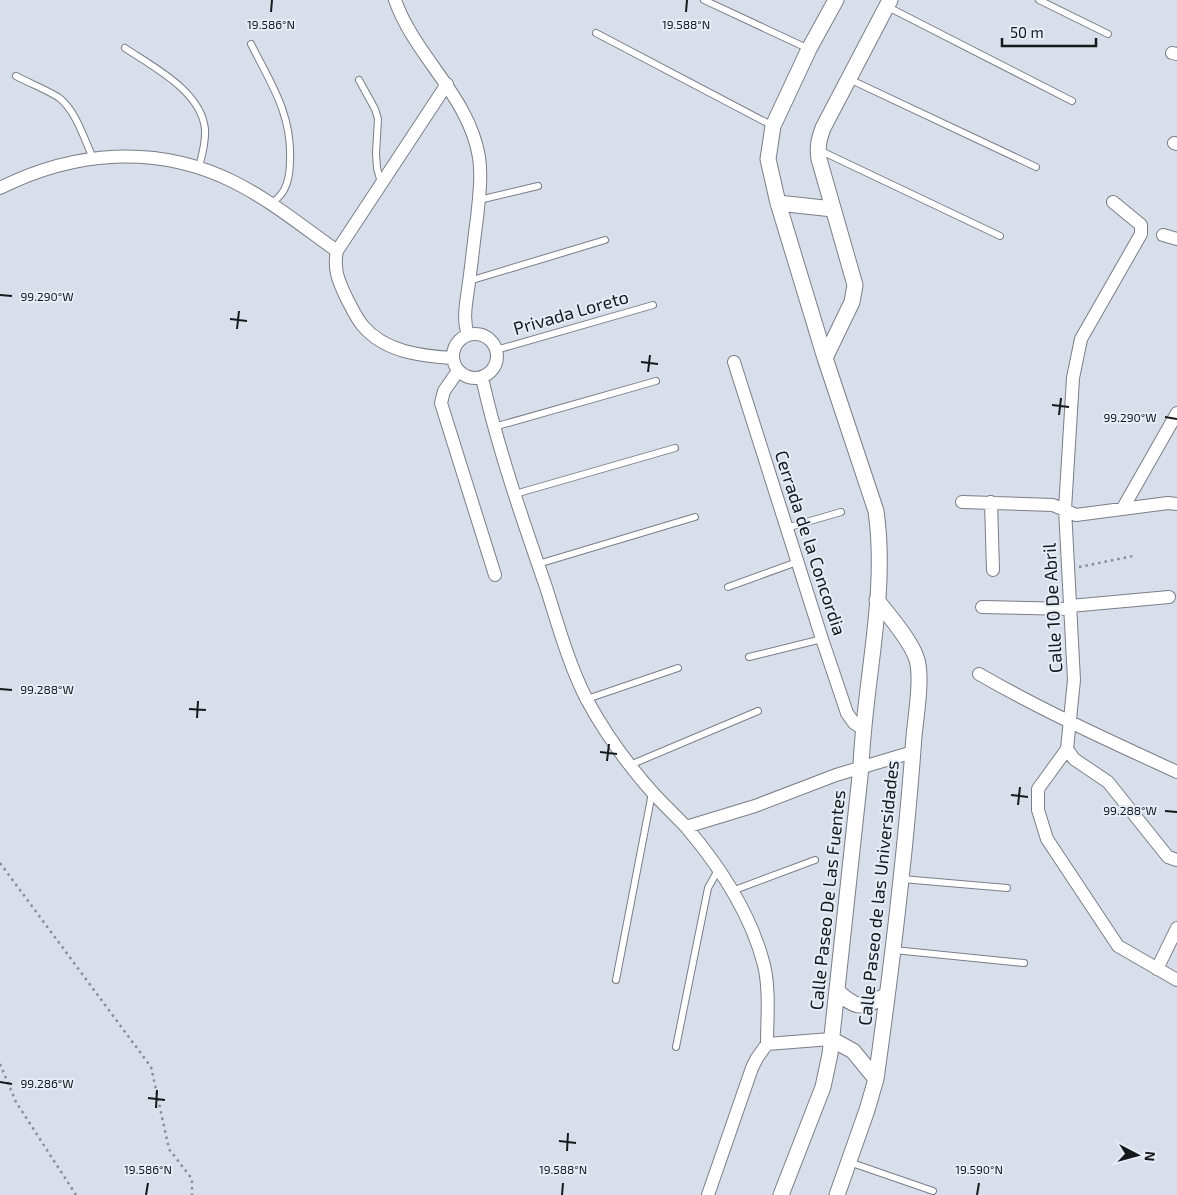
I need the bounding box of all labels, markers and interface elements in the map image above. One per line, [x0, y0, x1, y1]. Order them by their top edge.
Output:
scale bar [1002, 15, 1096, 47]
text: 19.586°N [247, 17, 295, 31]
text: 19.588°N [662, 17, 710, 31]
text: 50 m [1010, 23, 1044, 41]
street label: Privada Loreto [510, 285, 631, 339]
text: 99.290°W [20, 289, 74, 303]
text: 99.290°W [1103, 410, 1157, 424]
street label: Cerrada de la Concordia [771, 447, 851, 638]
street label: Calle 10 De Abril [1038, 542, 1066, 674]
text: 99.288°W [20, 682, 74, 696]
street label: Calle Paseo de las Universidades [853, 759, 903, 1027]
street label: Calle Paseo De Las Fuentes [804, 789, 850, 1011]
text: 99.288°W [1103, 803, 1157, 817]
text: 99.286°W [20, 1076, 74, 1090]
north arrow [1112, 1130, 1162, 1180]
text: N [1141, 1150, 1159, 1162]
text: 19.586°N [124, 1162, 172, 1176]
text: 19.588°N [539, 1162, 587, 1176]
text: 19.590°N [955, 1162, 1003, 1176]

